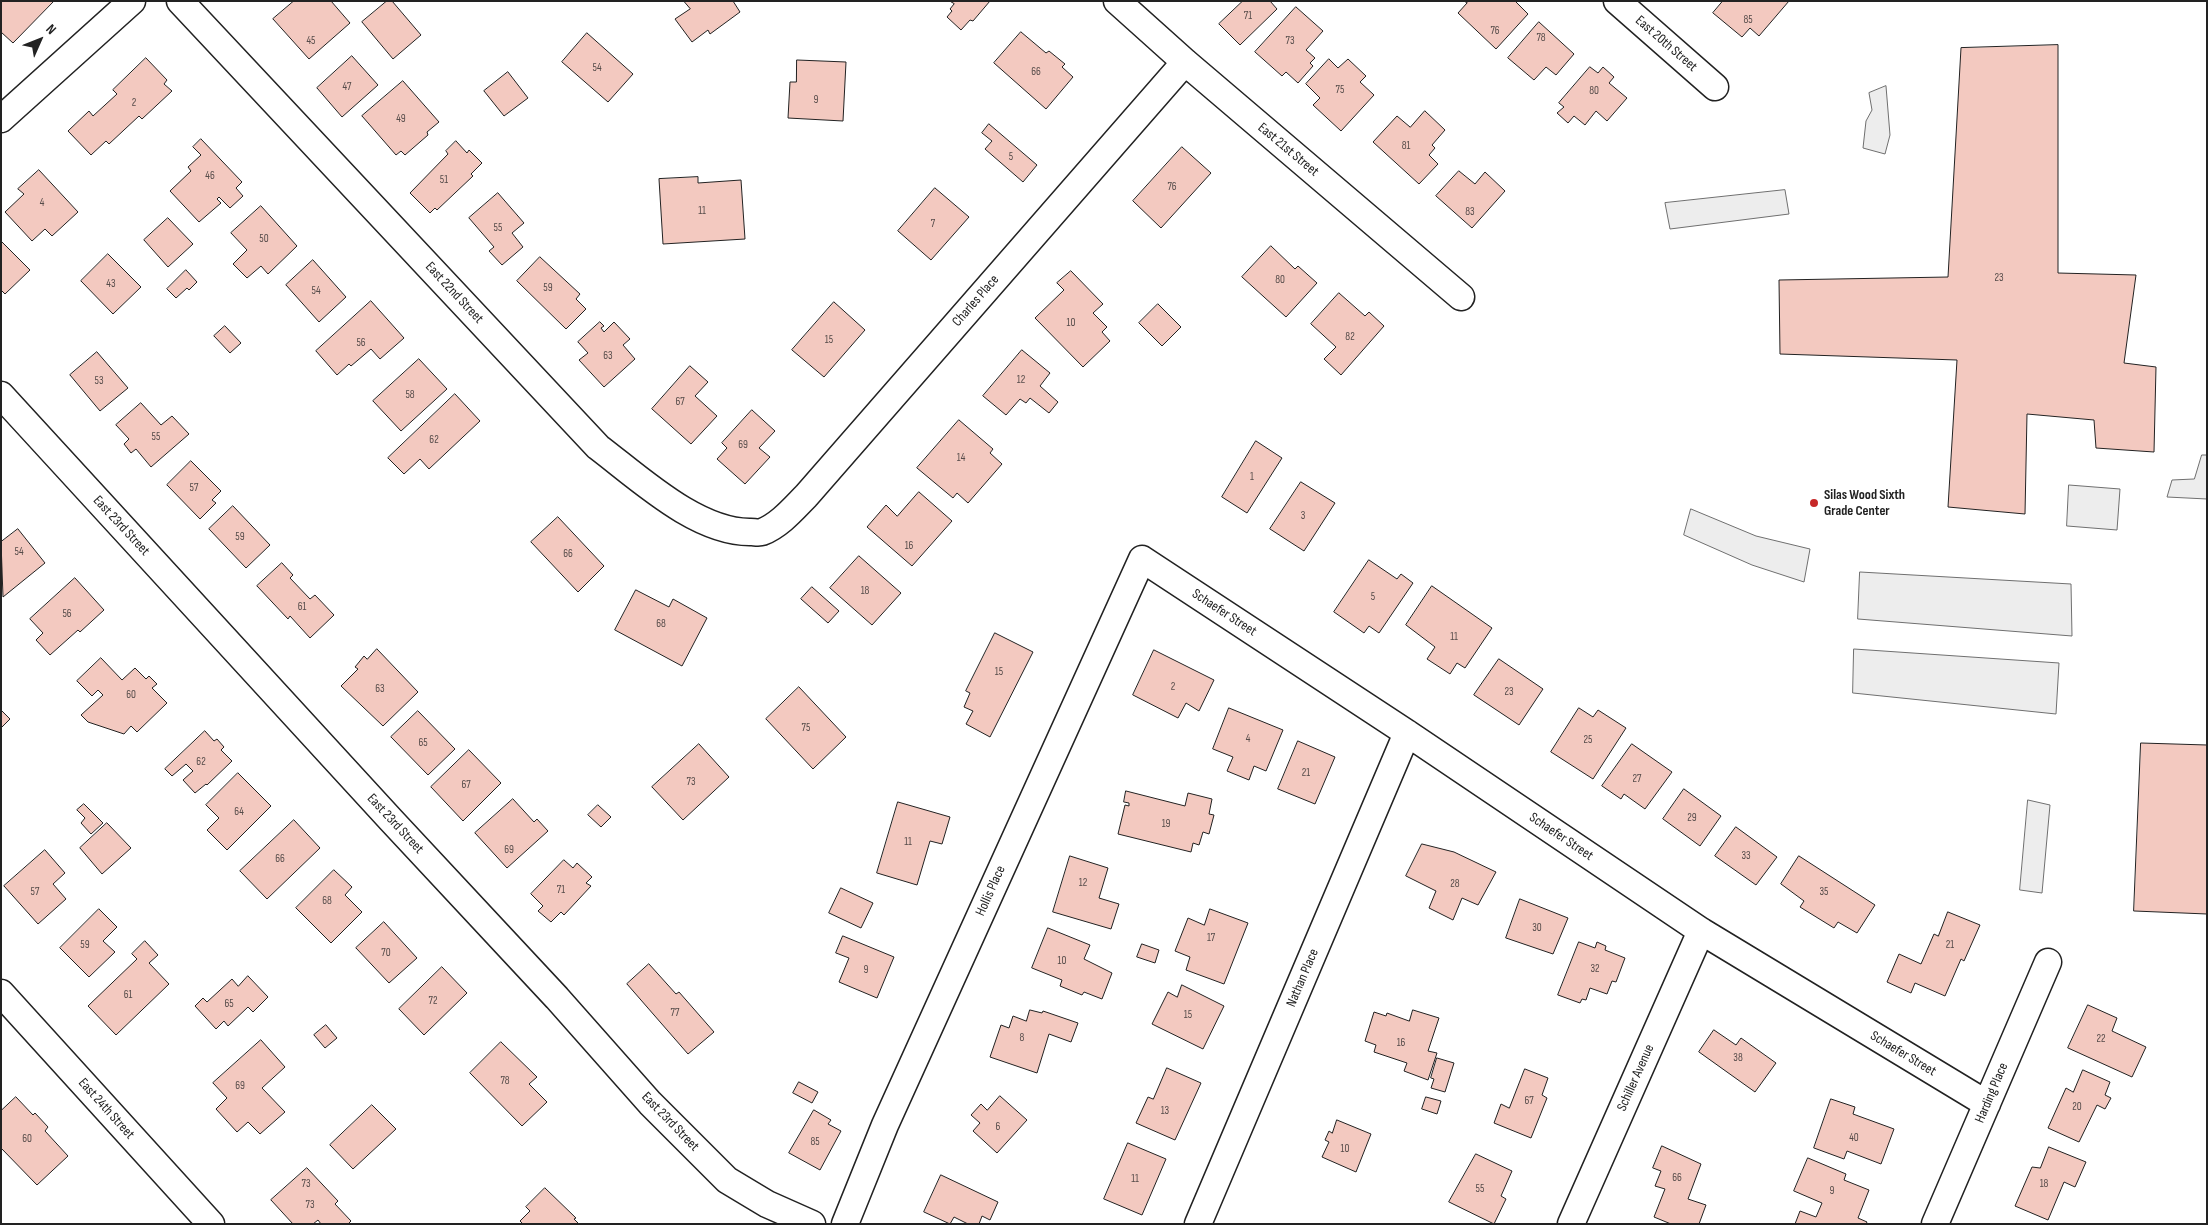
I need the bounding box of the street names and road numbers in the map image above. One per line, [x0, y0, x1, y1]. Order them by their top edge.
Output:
street label: East 20th Street [1632, 13, 1700, 75]
street label: East 21st Street [1254, 120, 1322, 180]
street label: East 22nd Street [421, 259, 487, 327]
street label: Charles Place [949, 272, 1003, 330]
street label: East 23rd Street [89, 493, 153, 559]
street label: Schaefer Street [1188, 586, 1260, 640]
street label: East 23rd Street [363, 791, 427, 857]
street label: Schaefer Street [1526, 809, 1596, 865]
street label: Hollis Place [972, 863, 1010, 919]
street label: Nathan Place [1283, 946, 1323, 1010]
street label: Schaefer Street [1867, 1028, 1939, 1080]
street label: Schiller Avenue [1614, 1042, 1658, 1114]
street label: Harding Place [1972, 1060, 2012, 1126]
street label: East 24th Street [74, 1075, 138, 1143]
street label: East 23rd Street [638, 1089, 702, 1155]

